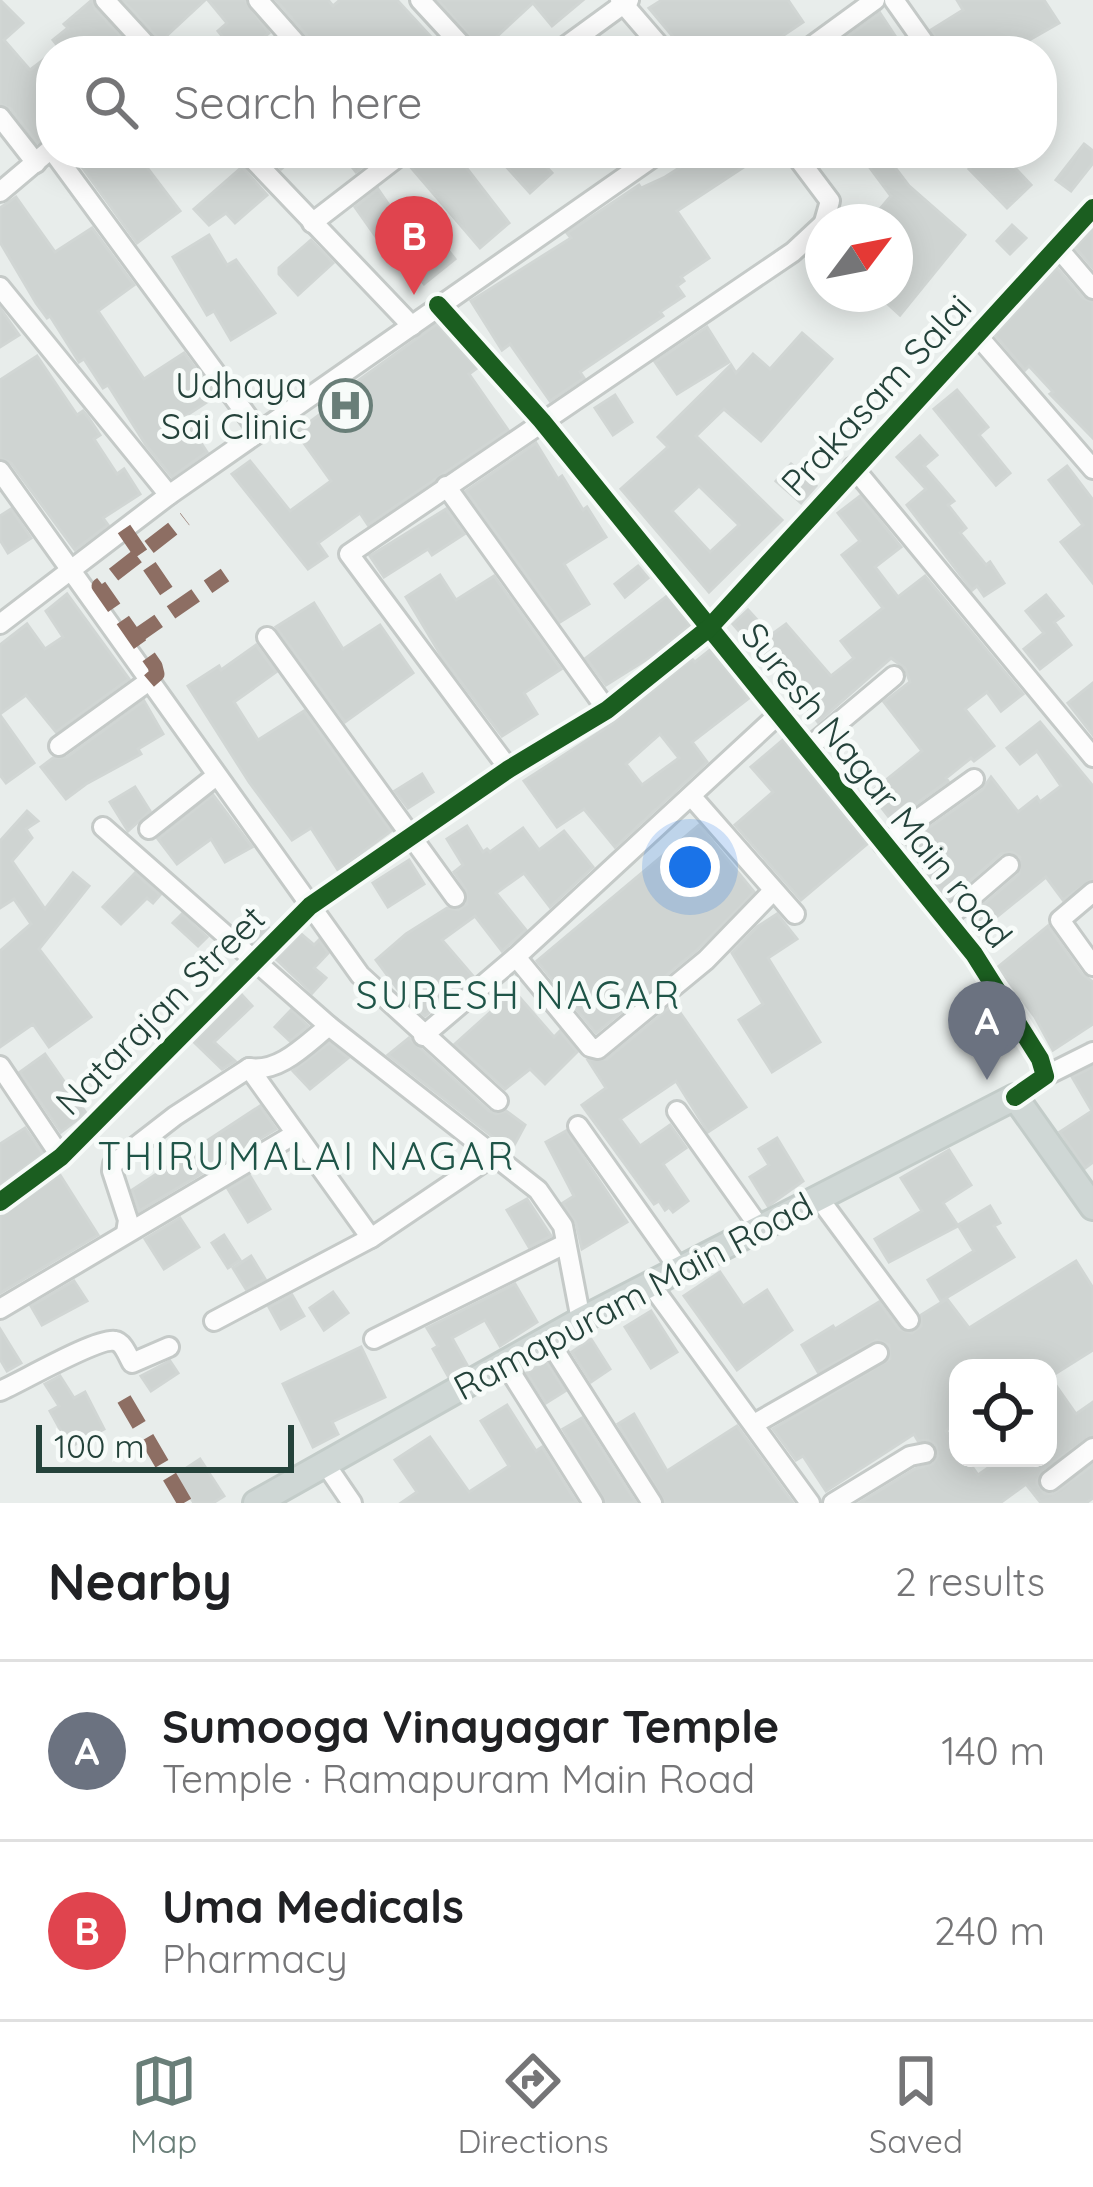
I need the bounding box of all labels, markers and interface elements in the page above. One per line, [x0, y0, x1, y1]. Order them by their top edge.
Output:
search box [36, 36, 1057, 168]
icon: search [78, 69, 144, 135]
text: Search here [174, 74, 422, 130]
pin: B [375, 196, 453, 295]
north arrow [805, 204, 913, 312]
street label: Prakasam Salai [771, 285, 980, 505]
place label: Udhaya Sai Clinic [161, 362, 307, 448]
hospital icon: Udhaya Sai Clinic [318, 378, 374, 434]
street label: Suresh Nagar Main road [732, 613, 1022, 956]
your location [660, 837, 720, 897]
street label: Natarajan Street [45, 895, 274, 1124]
district label: SURESH NAGAR [356, 970, 682, 1019]
pin: A [948, 981, 1026, 1080]
district label: THIRUMALAI NAGAR [98, 1131, 516, 1180]
street label: Ramapuram Main Road [446, 1182, 820, 1409]
map controls [949, 1359, 1057, 1467]
button: locate [949, 1359, 1057, 1467]
scale bar [36, 1419, 294, 1472]
text: 100 m [54, 1425, 145, 1466]
text: Nearby [48, 1549, 232, 1613]
text: 2 results [895, 1557, 1045, 1606]
text: Sumooga Vinayagar Temple [162, 1698, 779, 1754]
text: A [75, 1726, 99, 1775]
text: 140 m [941, 1726, 1045, 1775]
text: Temple · Ramapuram Main Road [162, 1754, 755, 1803]
text: Uma Medicals [162, 1878, 464, 1934]
text: B [74, 1906, 100, 1955]
text: 240 m [934, 1906, 1045, 1955]
text: Pharmacy [162, 1934, 348, 1983]
tab: Map [130, 2048, 197, 2161]
tab: Directions [457, 2048, 609, 2161]
tab: Saved [869, 2048, 963, 2161]

